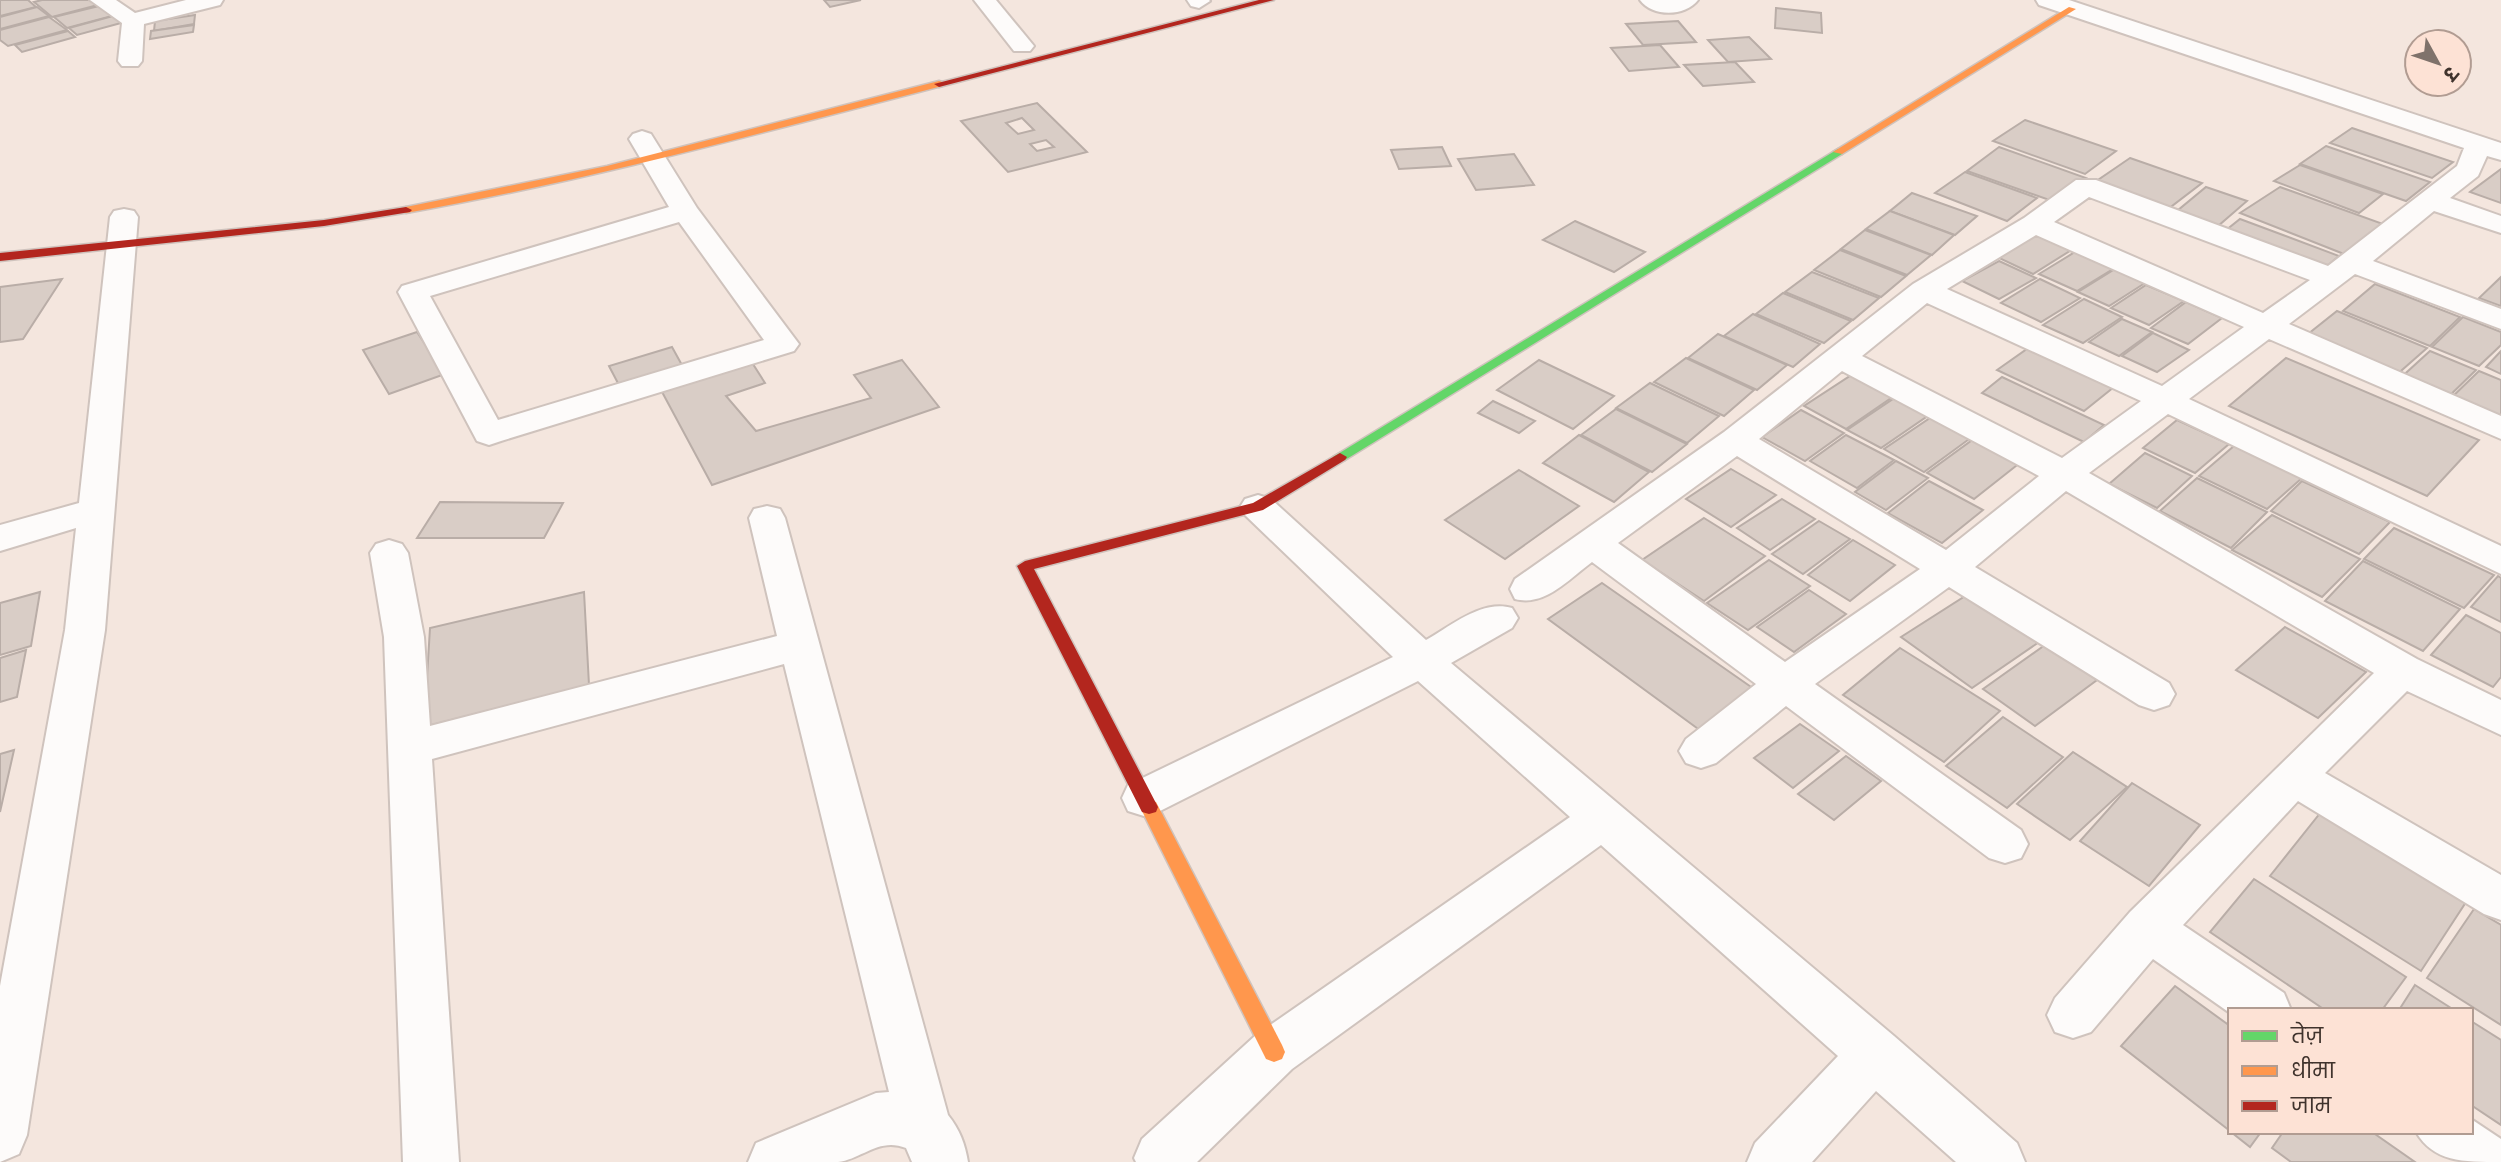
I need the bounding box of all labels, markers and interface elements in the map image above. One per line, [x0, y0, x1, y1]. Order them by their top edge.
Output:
north arrow [2403, 28, 2473, 98]
text: उ [2436, 60, 2465, 87]
legend [2228, 1008, 2473, 1134]
text: तेज़ [2290, 1021, 2325, 1050]
text: धीमा [2291, 1056, 2336, 1085]
text: जाम [2290, 1091, 2333, 1120]

